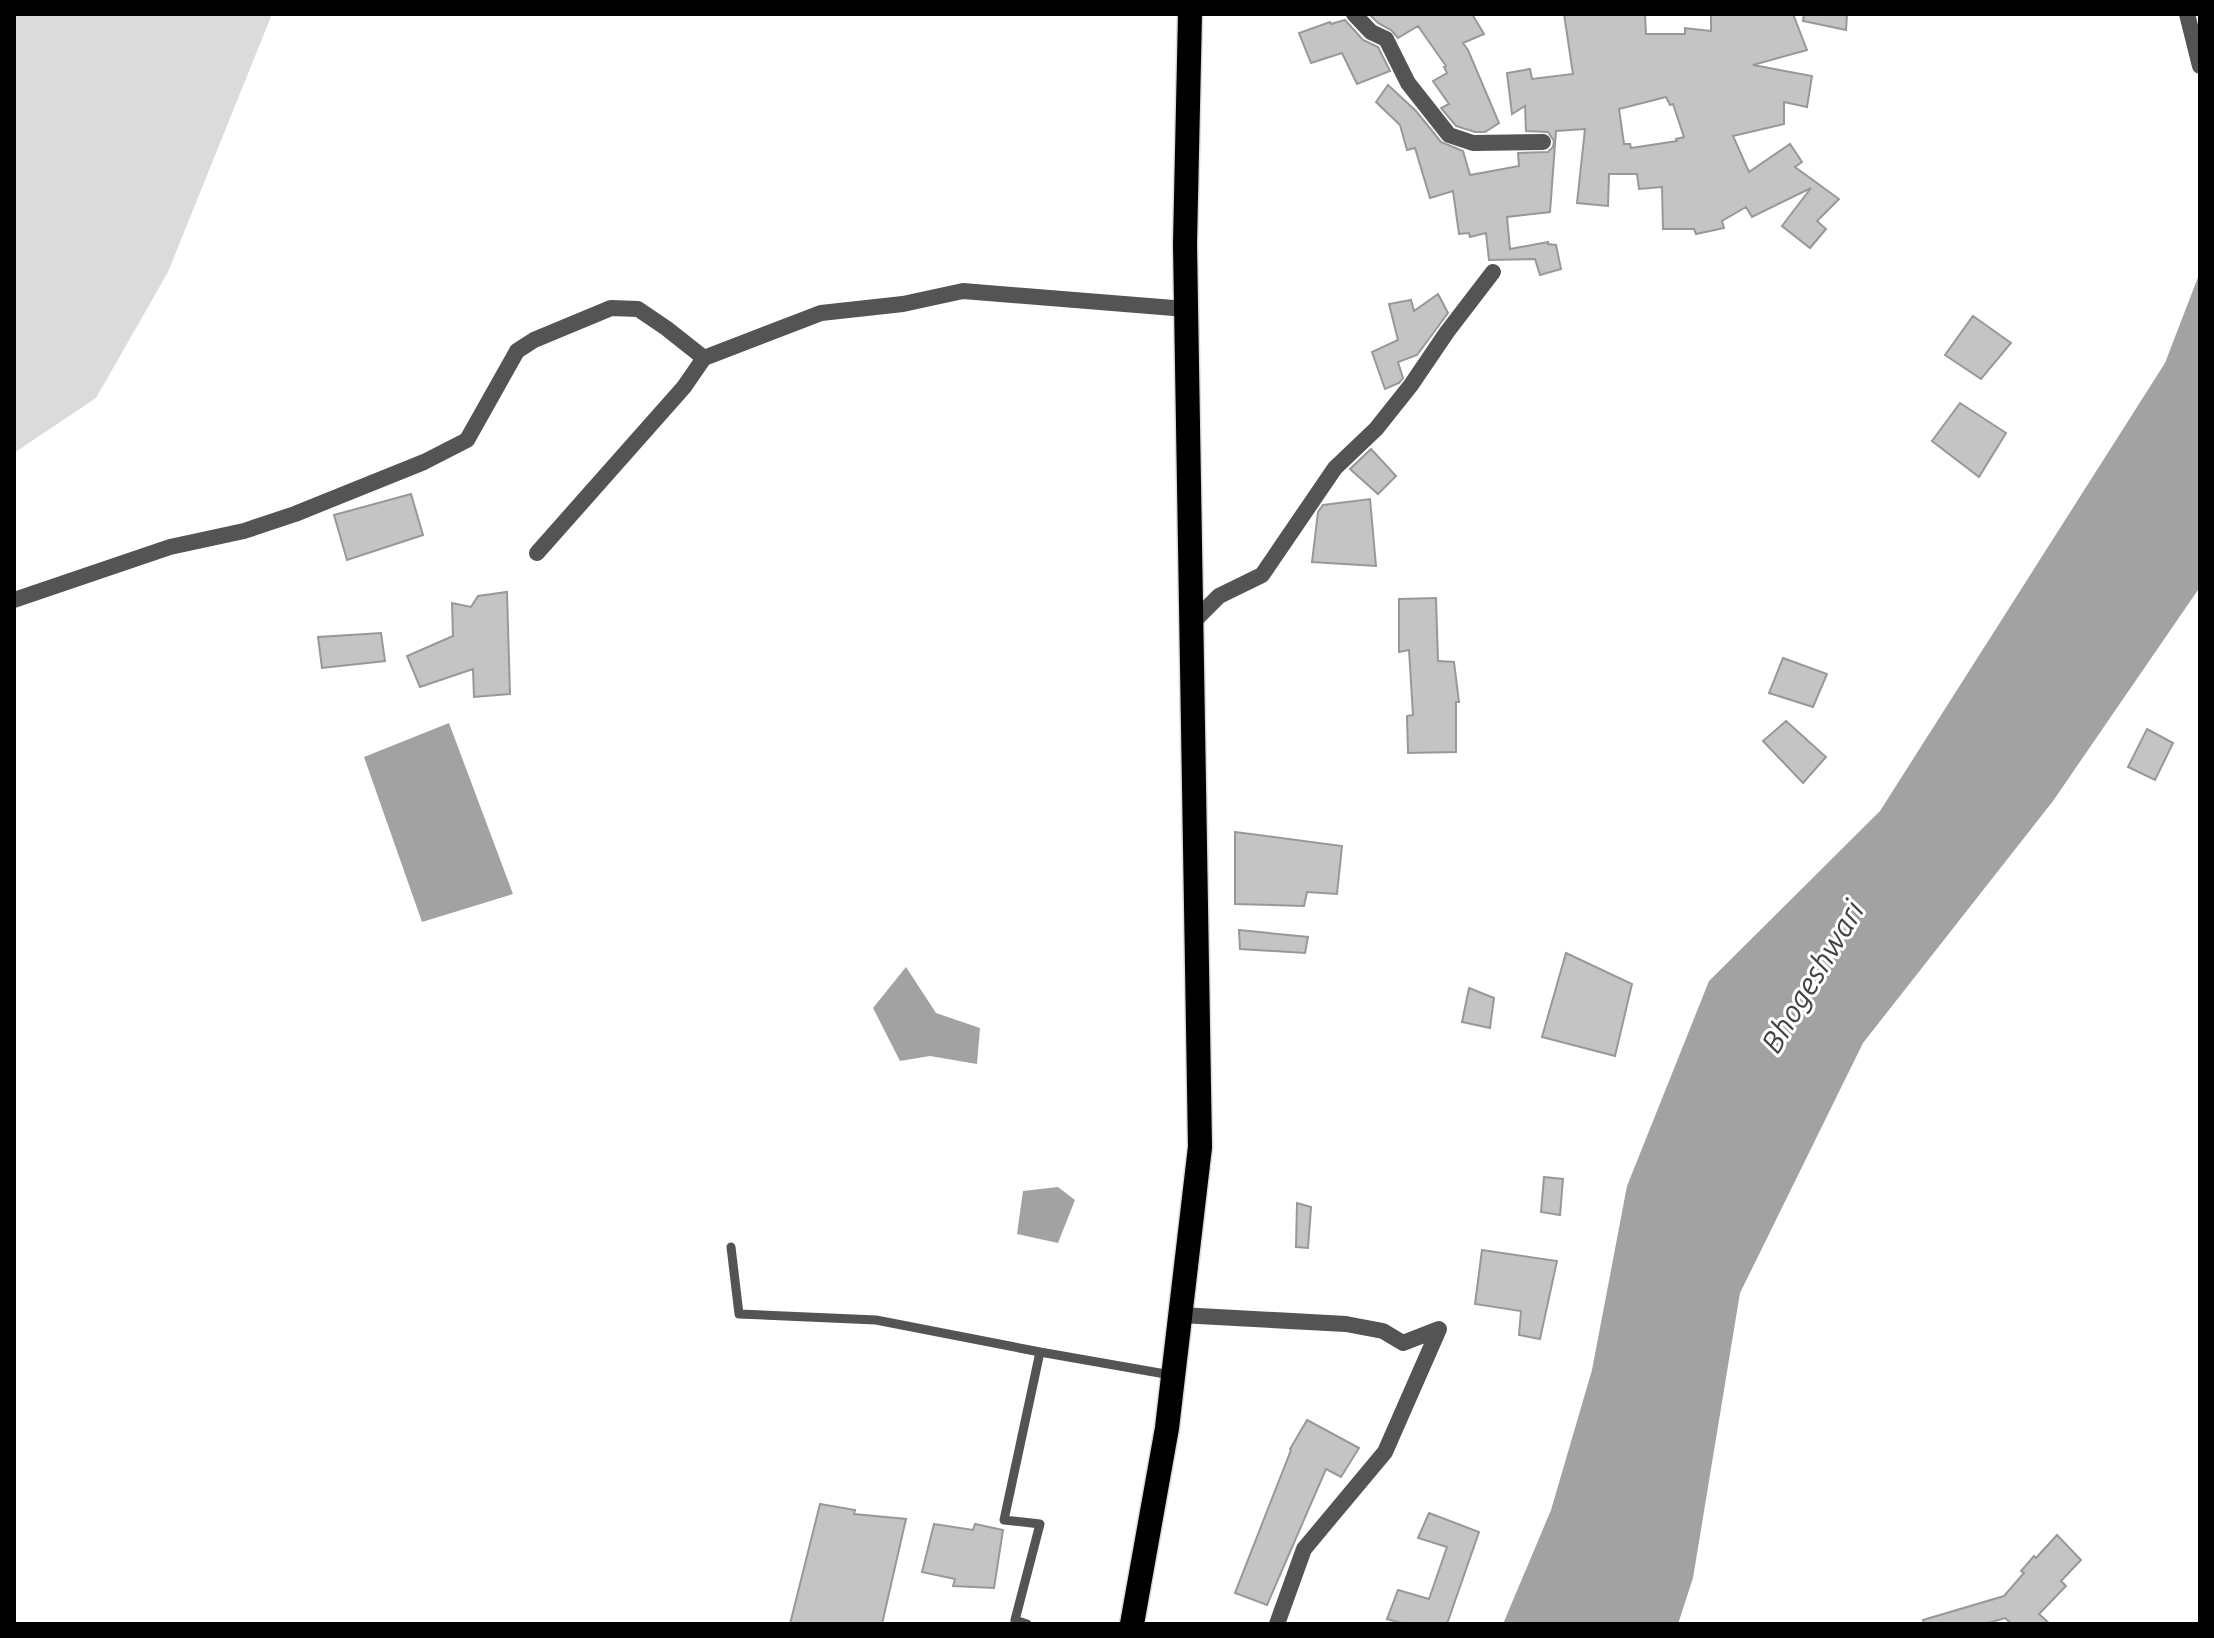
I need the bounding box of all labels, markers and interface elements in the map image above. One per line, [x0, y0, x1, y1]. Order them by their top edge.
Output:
water label: Bhogeshwari [1754, 893, 1871, 1058]

